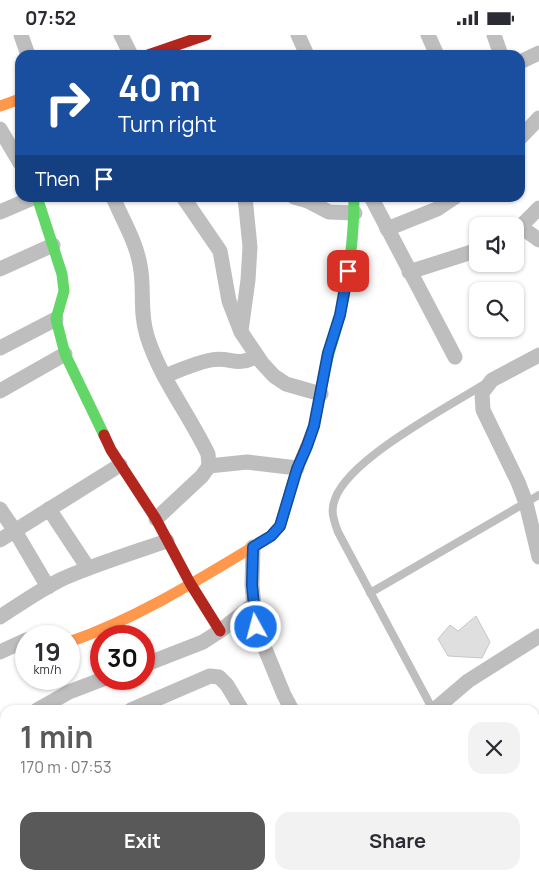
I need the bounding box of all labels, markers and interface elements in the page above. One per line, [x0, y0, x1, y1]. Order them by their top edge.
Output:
text: 07:52 [25, 5, 76, 31]
text: 40 m [118, 64, 201, 112]
icon: right [35, 70, 100, 135]
text: Turn right [118, 109, 216, 139]
icon: arrive [90, 165, 118, 193]
text: Then [35, 166, 80, 192]
map controls [469, 217, 524, 337]
button: sound [469, 217, 524, 272]
pin [327, 250, 369, 292]
icon: arrive [334, 257, 362, 285]
button: search [469, 282, 524, 337]
position arrow [229, 600, 281, 652]
speed limit sign: 30 [90, 625, 155, 690]
text: 19 [34, 634, 61, 669]
text: km/h [34, 661, 61, 678]
text: 1 min [20, 716, 93, 757]
button: close [468, 722, 520, 774]
text: 170 m · 07:53 [20, 756, 112, 778]
button: Exit [20, 812, 265, 870]
button: Share [275, 812, 520, 870]

